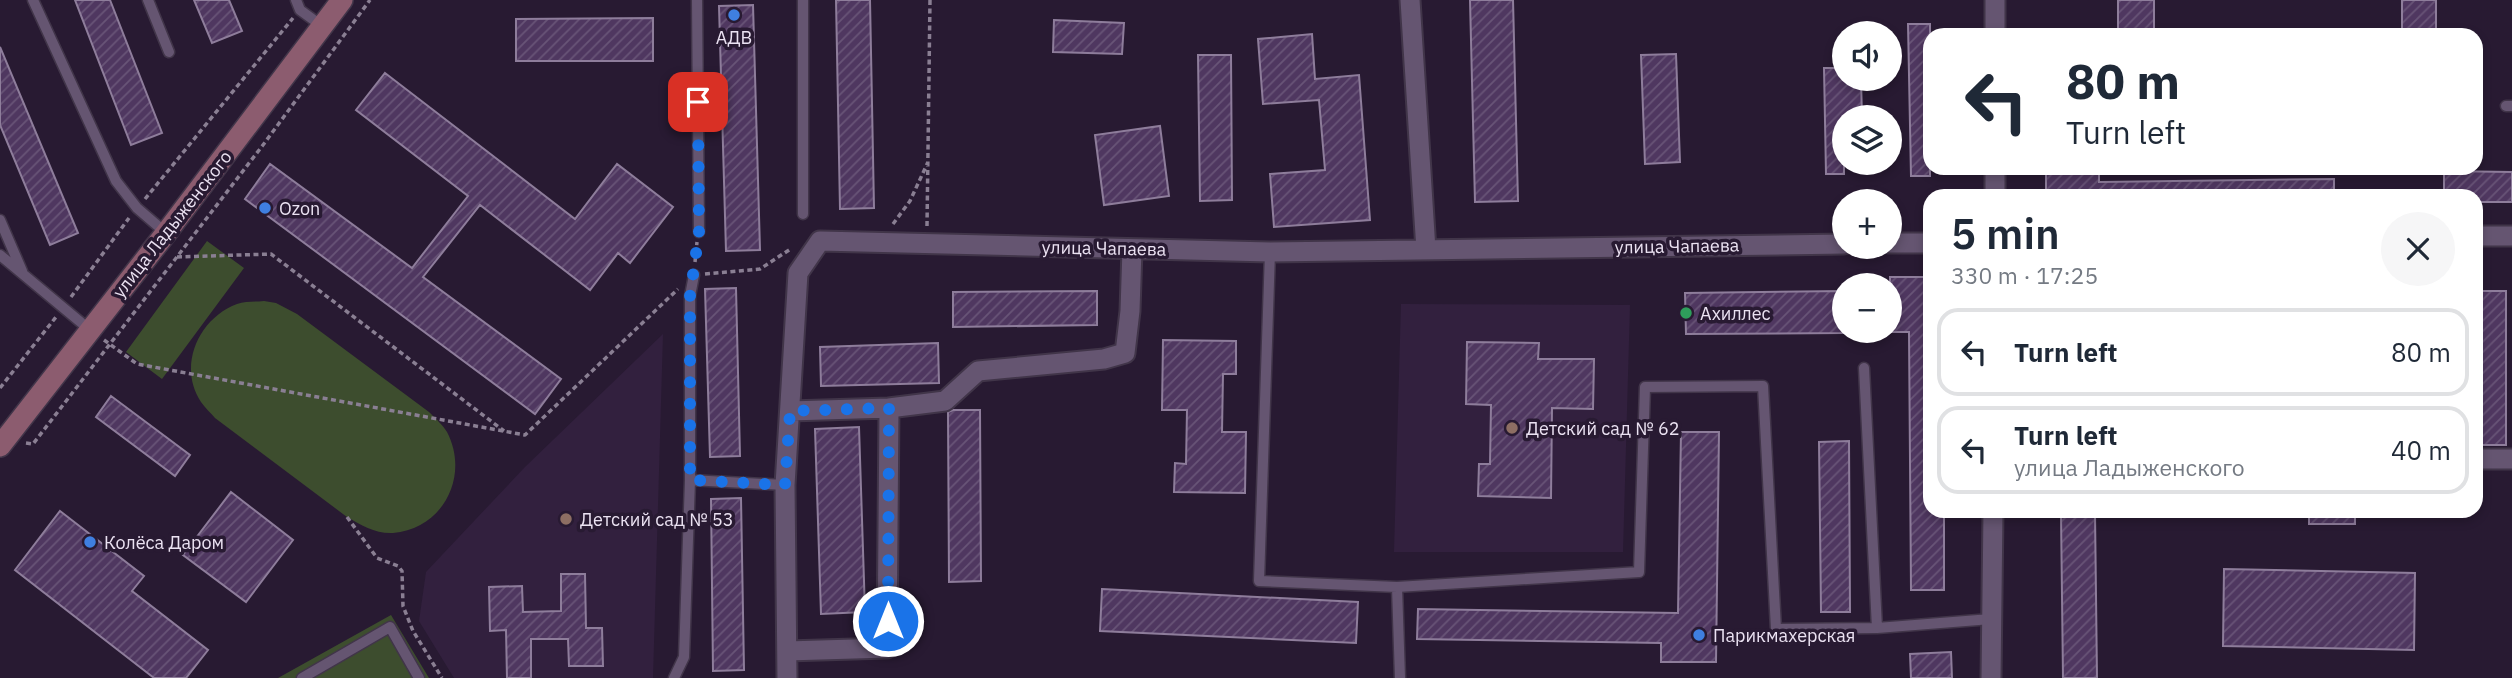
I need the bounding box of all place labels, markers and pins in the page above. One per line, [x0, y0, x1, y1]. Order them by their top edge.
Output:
marker: АДВ [726, 7, 742, 23]
place label: АДВ [716, 26, 752, 49]
pin [668, 72, 728, 132]
place label: Ozon [279, 197, 320, 220]
marker: Ozon [257, 200, 273, 216]
place label: Ахиллес [1700, 302, 1771, 325]
marker: Ахиллес [1678, 305, 1694, 321]
place label: Детский сад № 62 [1526, 417, 1680, 440]
marker: Детский сад № 62 [1504, 420, 1520, 436]
place label: Детский сад № 53 [580, 508, 734, 531]
marker: Детский сад № 53 [558, 511, 574, 527]
place label: Колёса Даром [104, 531, 224, 554]
marker: Колёса Даром [82, 534, 98, 550]
place label: Парикмахерская [1713, 624, 1856, 647]
marker: Парикмахерская [1691, 627, 1707, 643]

